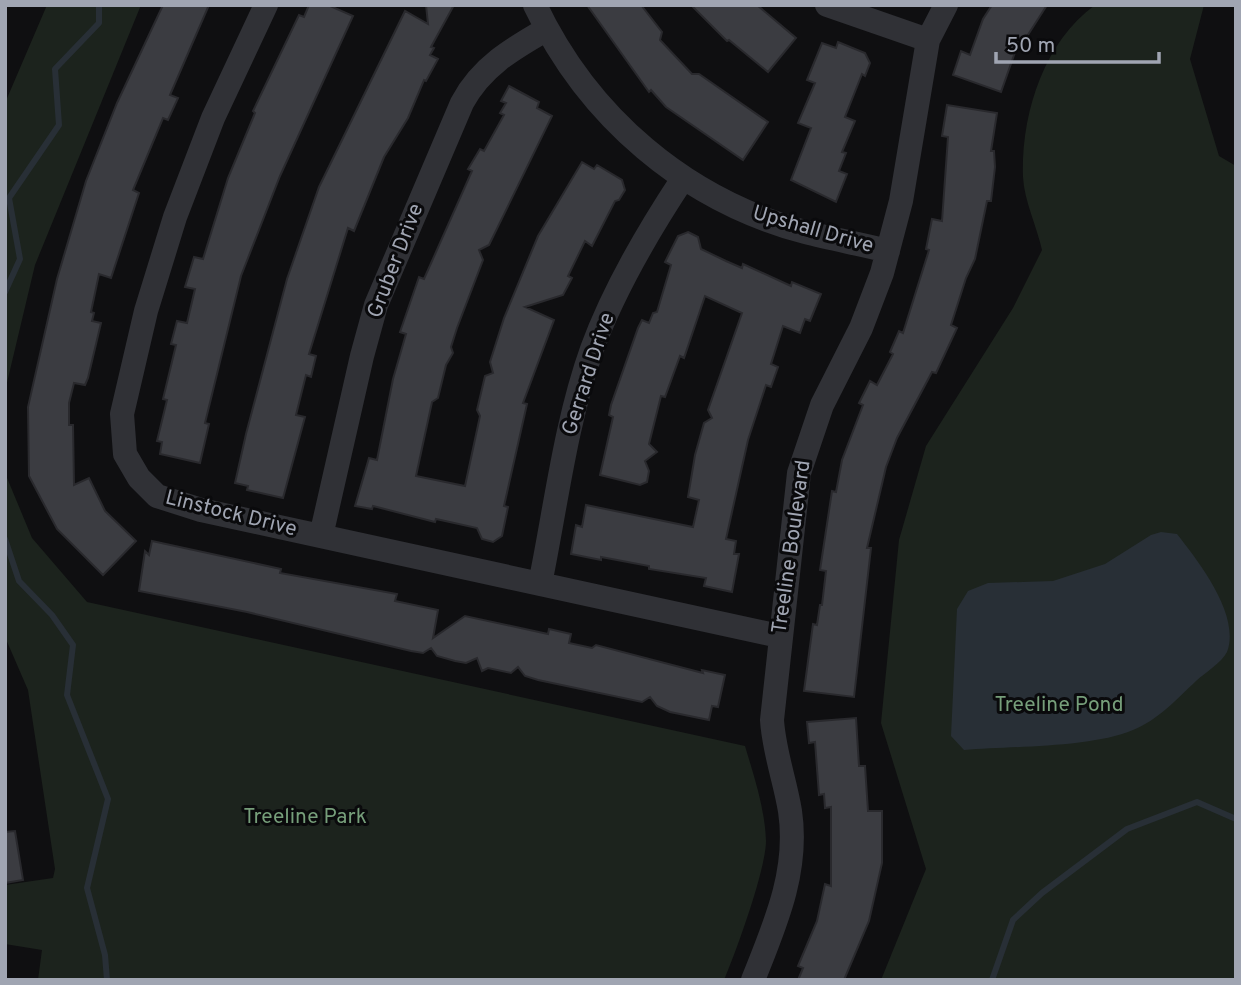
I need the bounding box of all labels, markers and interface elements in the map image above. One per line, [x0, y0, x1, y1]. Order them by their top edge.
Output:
scale bar [996, 21, 1159, 65]
text: 50 m [1006, 33, 1055, 60]
street label: Gruber Drive [362, 200, 430, 322]
street label: Upshall Drive [749, 200, 877, 260]
street label: Gerrard Drive [557, 309, 621, 439]
street label: Treeline Boulevard [766, 458, 818, 636]
street label: Linstock Drive [162, 485, 300, 543]
park label: Treeline Pond [994, 692, 1124, 719]
park label: Treeline Park [243, 804, 367, 831]

